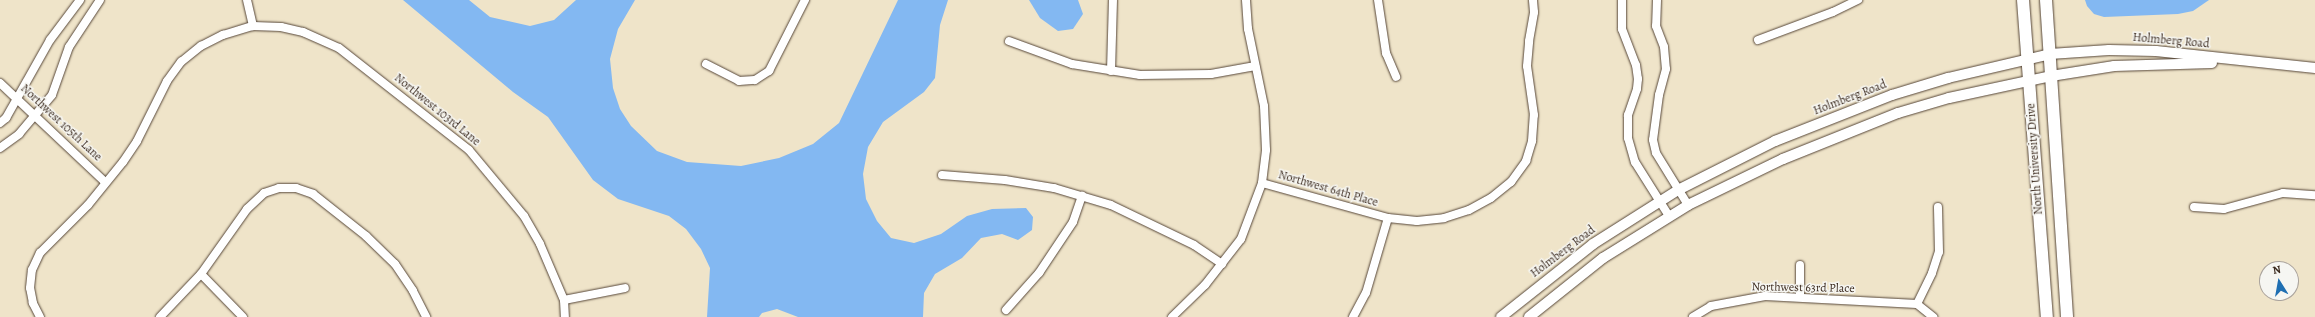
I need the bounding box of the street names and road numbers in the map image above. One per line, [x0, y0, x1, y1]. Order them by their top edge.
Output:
street label: Holmberg Road [2132, 30, 2210, 52]
street label: Northwest 103rd Lane [391, 71, 483, 149]
street label: Holmberg Road [1811, 77, 1889, 119]
street label: Northwest 105th Lane [17, 82, 105, 164]
street label: North University Drive [2024, 103, 2046, 215]
street label: Northwest 64th Place [1276, 168, 1380, 210]
street label: Holmberg Road [1528, 223, 1598, 281]
street label: Northwest 63rd Place [1751, 280, 1855, 296]

